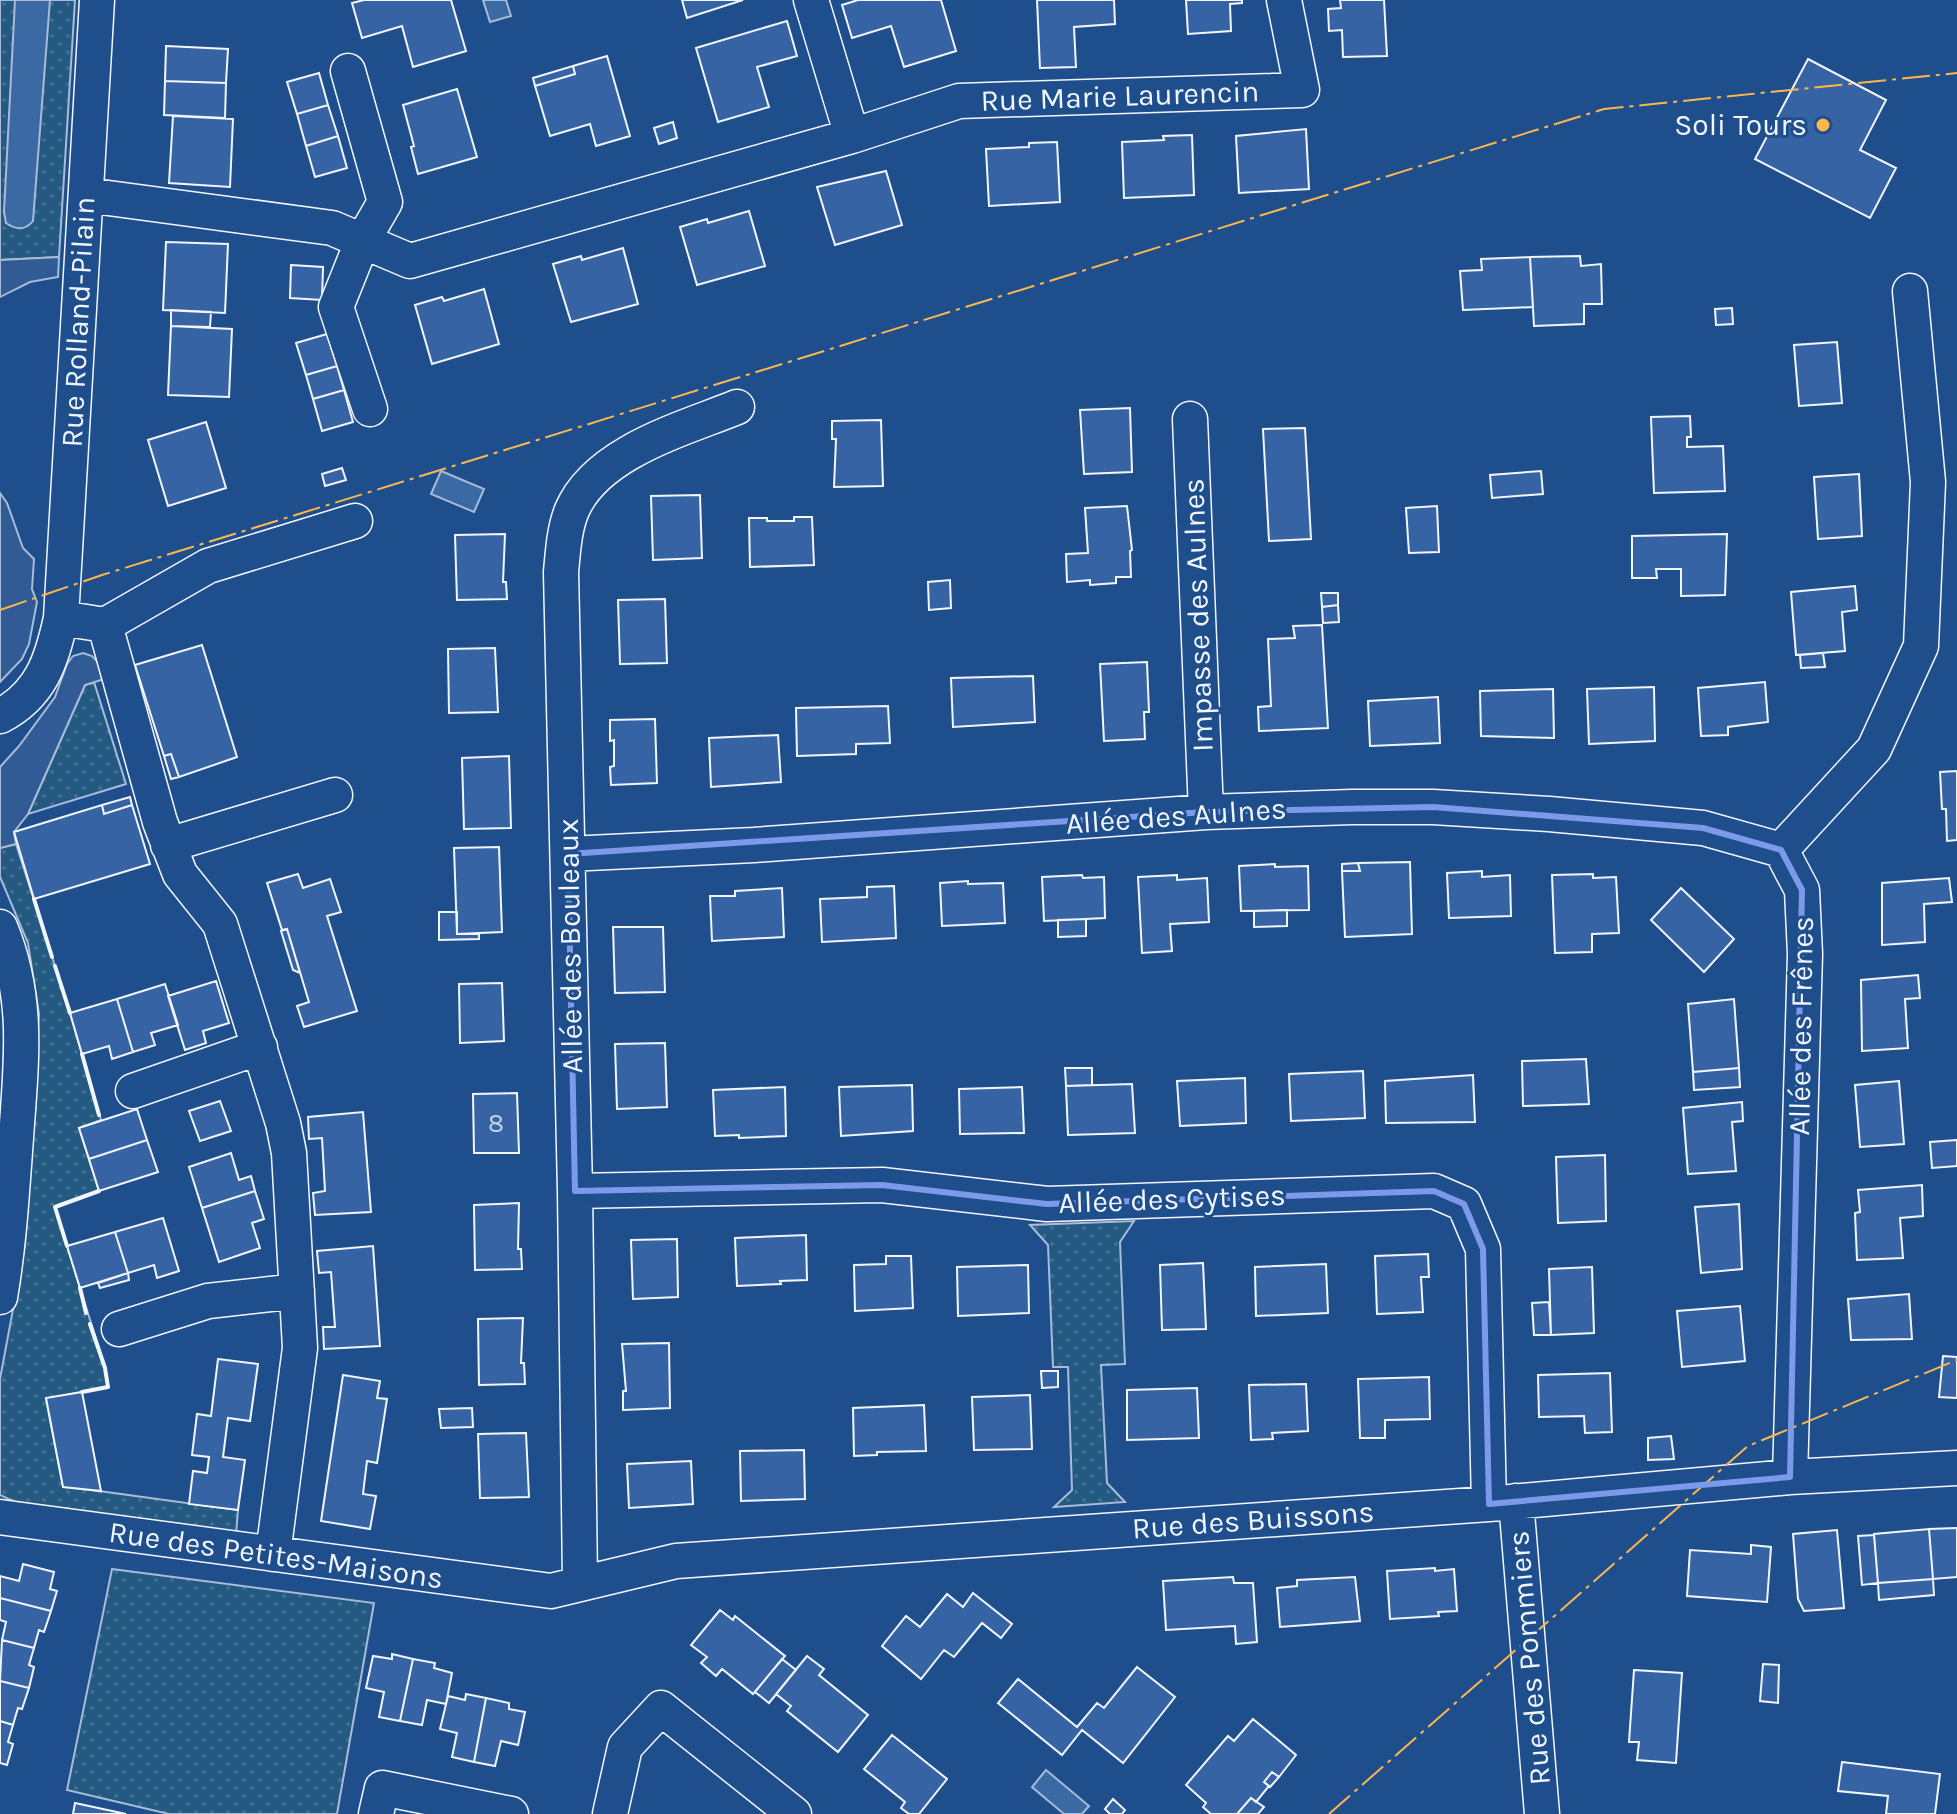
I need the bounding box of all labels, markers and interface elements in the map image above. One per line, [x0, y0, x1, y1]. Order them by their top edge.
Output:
street label: Rue Marie Laurencin [980, 73, 1260, 119]
place label: Soli Tours [1674, 107, 1807, 143]
marker: Soli Tours [1814, 116, 1832, 134]
street label: Rue Rolland-Pilain [53, 196, 103, 448]
street label: Impasse des Aulnes [1175, 478, 1221, 752]
street label: Allée des Aulnes [1064, 790, 1288, 842]
street label: Allée des Bouleaux [550, 818, 590, 1074]
street label: Allée des Frênes [1781, 916, 1821, 1136]
house number: 8 [488, 1108, 504, 1139]
street label: Allée des Cytises [1058, 1177, 1286, 1221]
street label: Rue des Buissons [1131, 1494, 1375, 1546]
street label: Rue des Petites-Maisons [107, 1514, 445, 1596]
street label: Rue des Pommiers [1500, 1529, 1558, 1787]

